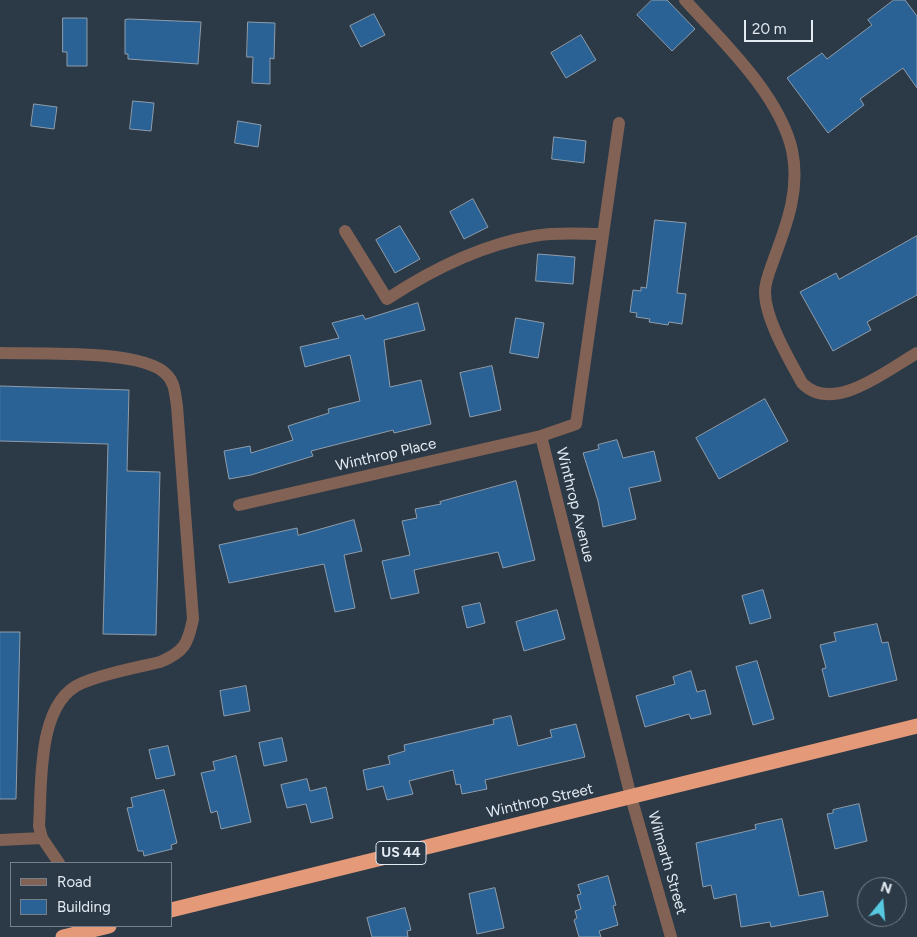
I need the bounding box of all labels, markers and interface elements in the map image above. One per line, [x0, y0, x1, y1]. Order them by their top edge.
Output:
scale bar [747, 10, 816, 42]
text: 20 m [752, 20, 786, 38]
street label: Winthrop Place [334, 435, 438, 475]
street label: Winthrop Avenue [552, 446, 598, 564]
street label: Winthrop Street [485, 780, 595, 822]
street label: Wilmarth Street [644, 809, 690, 917]
road number: US 44 [376, 841, 426, 864]
legend [10, 862, 172, 927]
text: Road [57, 873, 92, 891]
north arrow [857, 877, 907, 927]
text: N [879, 878, 894, 898]
text: Building [57, 898, 111, 916]

